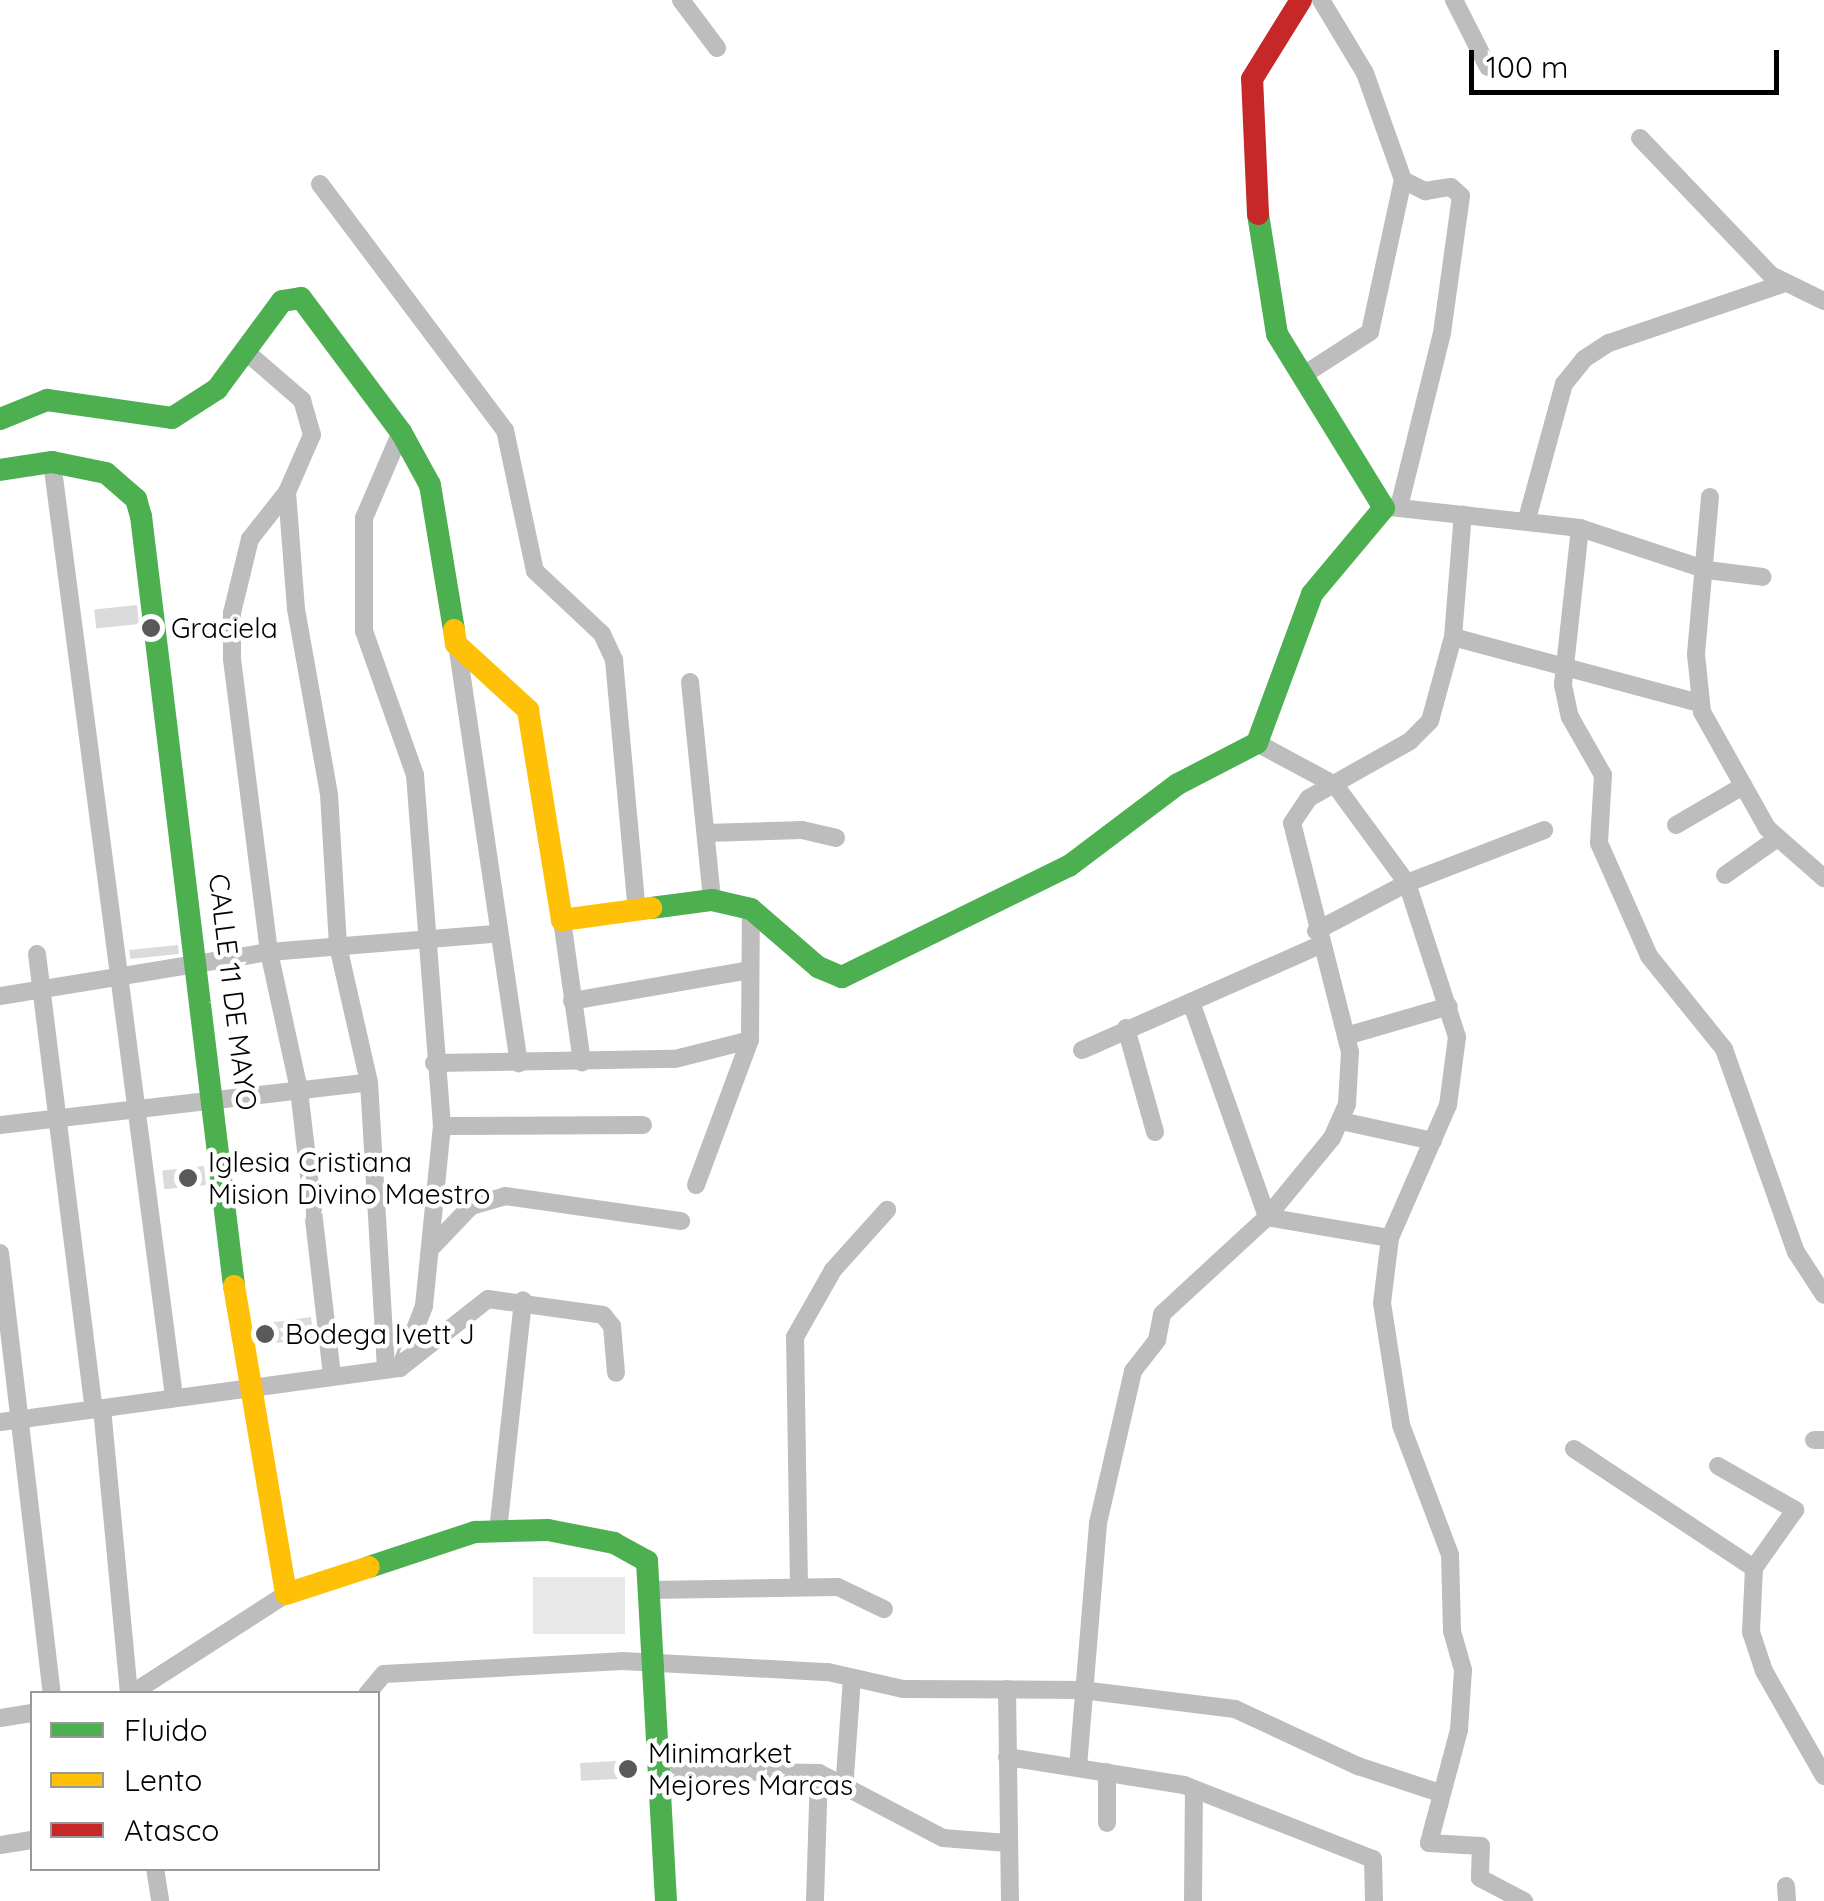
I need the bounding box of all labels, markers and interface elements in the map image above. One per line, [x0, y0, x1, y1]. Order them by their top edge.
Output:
scale bar [1474, 30, 1784, 92]
text: 100 m [1486, 48, 1568, 86]
place label: Graciela [171, 611, 278, 645]
marker: Graciela [140, 617, 162, 639]
street label: CALLE 11 DE MAYO [202, 872, 264, 1112]
place label: Iglesia Cristiana Mision Divino Maestro [208, 1145, 490, 1211]
marker: Iglesia Cristiana Mision Divino Maestro [177, 1167, 199, 1189]
place label: Bodega Ivett J [285, 1317, 475, 1351]
marker: Bodega Ivett J [254, 1323, 276, 1345]
legend [30, 1691, 380, 1871]
text: Fluido [124, 1711, 208, 1749]
place label: Minimarket Mejores Marcas [648, 1736, 853, 1802]
marker: Minimarket Mejores Marcas [617, 1758, 639, 1780]
text: Lento [124, 1761, 202, 1799]
text: Atasco [124, 1811, 219, 1849]

